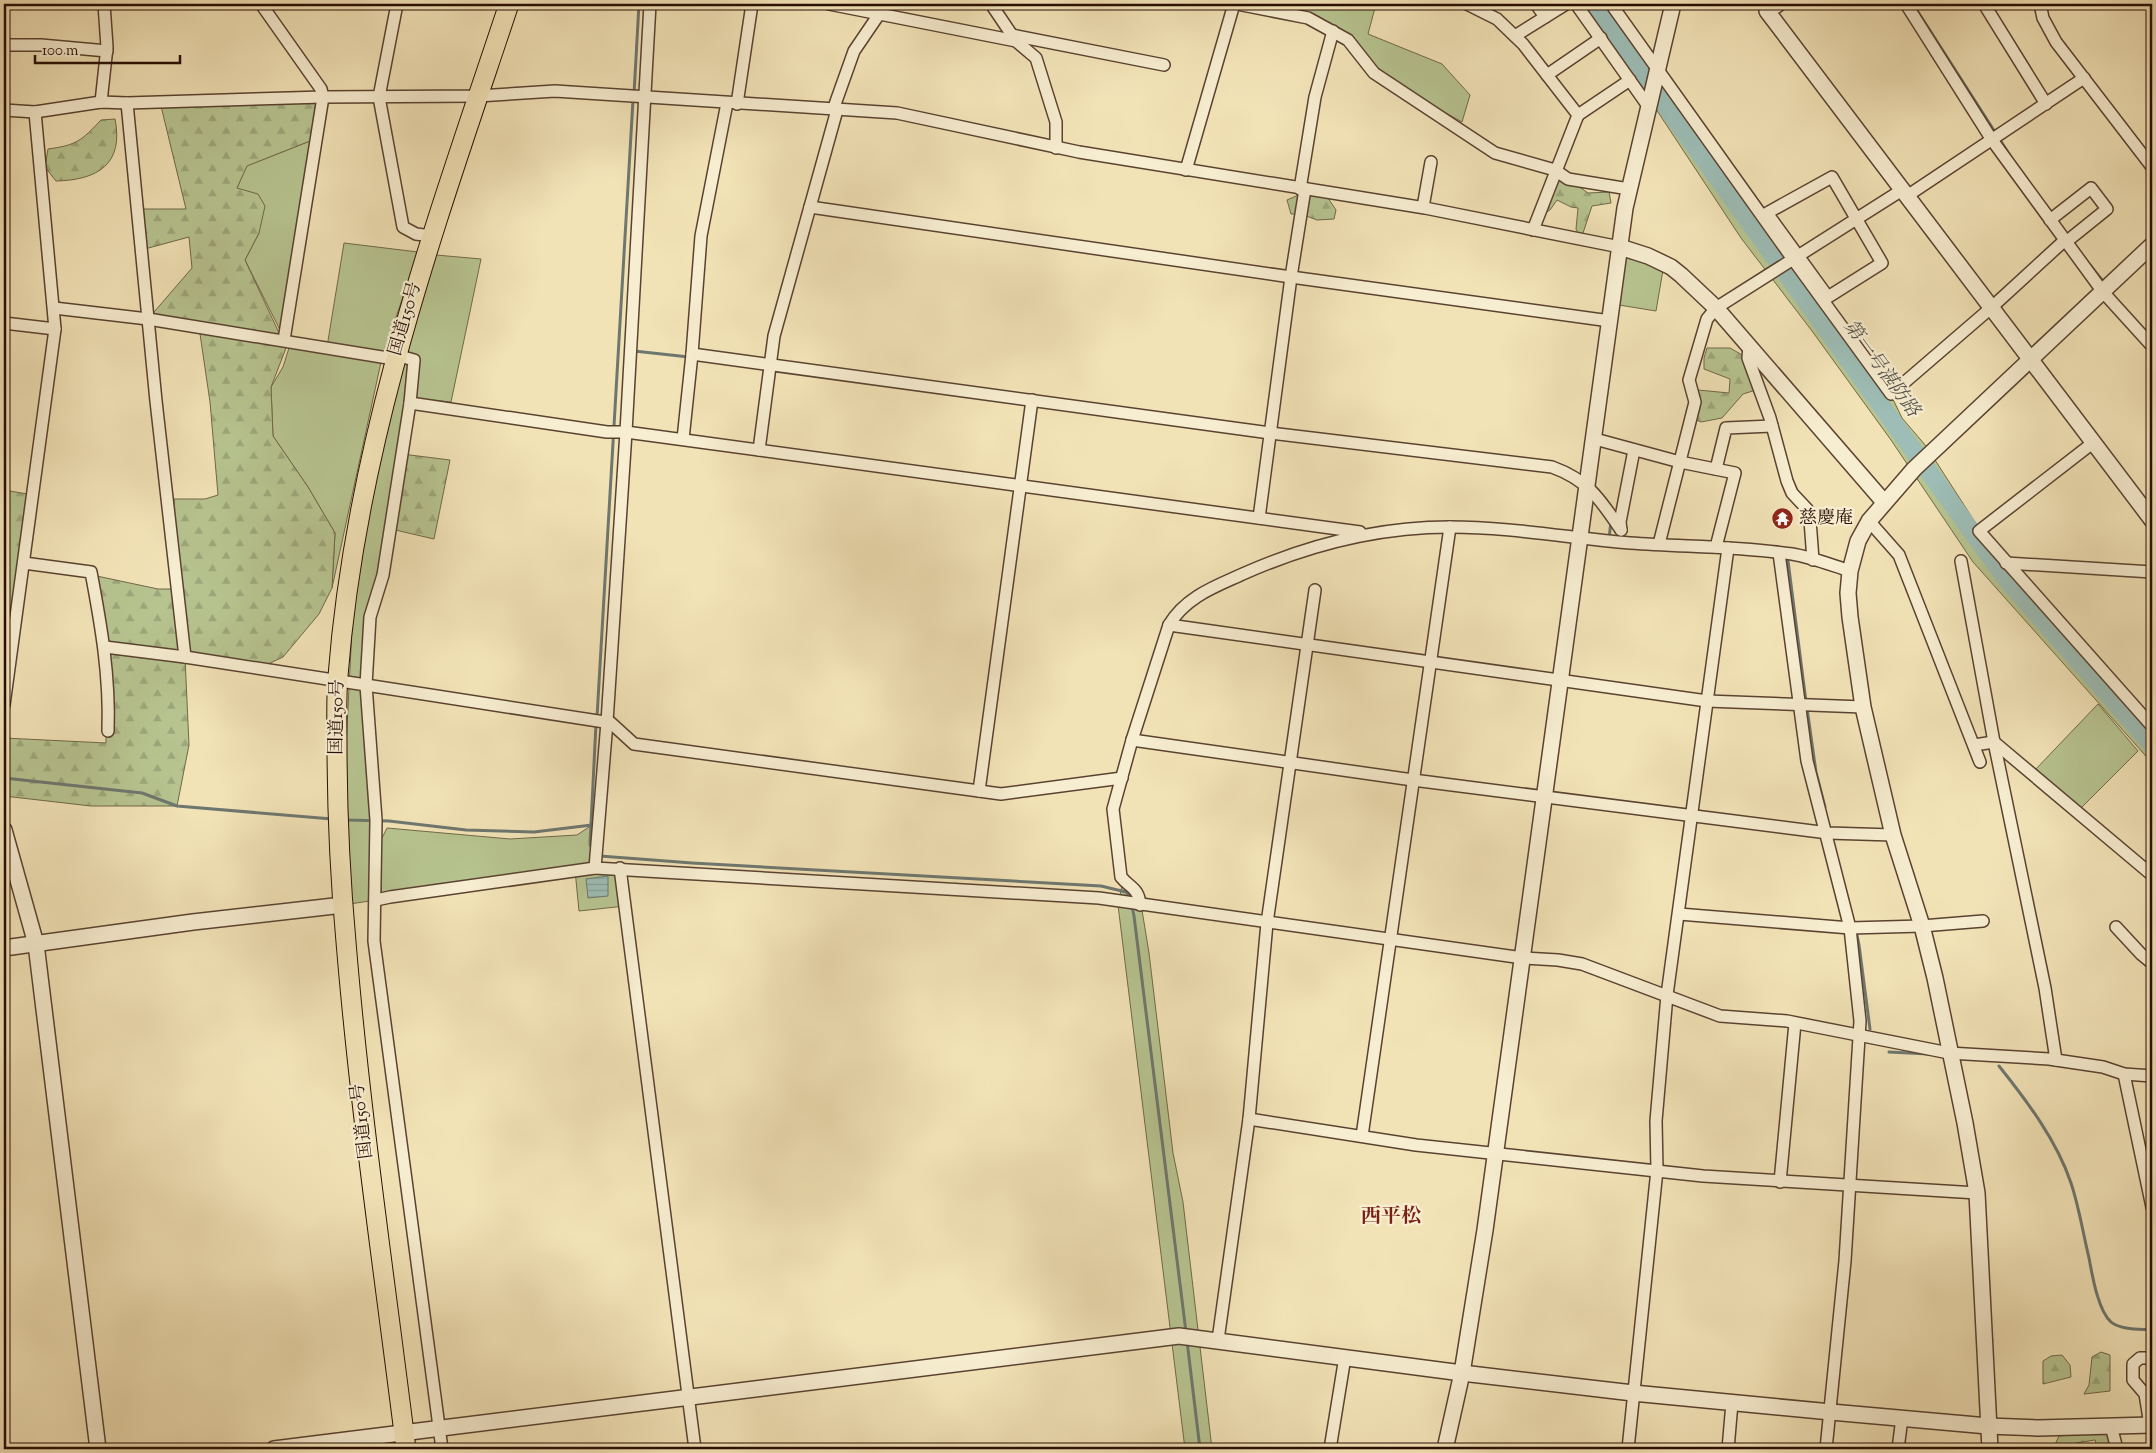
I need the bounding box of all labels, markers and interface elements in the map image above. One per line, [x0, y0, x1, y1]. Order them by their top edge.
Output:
scale bar [35, 32, 180, 64]
text: 100 m [42, 41, 79, 62]
street label: 国道150号 [383, 279, 429, 359]
water label: 第一号湛防路 [1837, 315, 1927, 425]
place label: 慈慶庵 [1799, 506, 1853, 532]
temple icon: 慈慶庵 [1771, 507, 1795, 531]
street label: 国道150号 [324, 679, 352, 755]
street label: 国道150号 [345, 1082, 381, 1160]
district label: 西平松 [1361, 1203, 1421, 1232]

